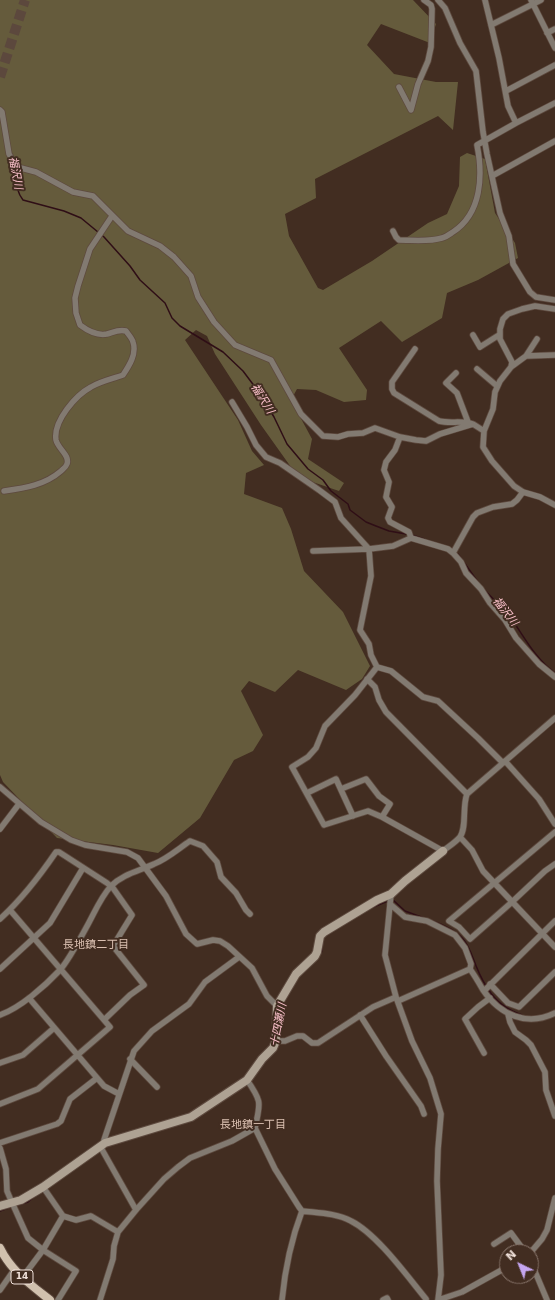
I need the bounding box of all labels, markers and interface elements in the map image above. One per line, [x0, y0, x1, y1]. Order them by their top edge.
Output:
water label: 福沢川 [6, 156, 24, 190]
water label: 福沢川 [248, 382, 276, 416]
water label: 福沢川 [490, 595, 520, 629]
district label: 長地鎮二丁目 [63, 938, 129, 952]
water label: 十四瀬川 [268, 1002, 290, 1048]
district label: 長地鎮一丁目 [220, 1118, 286, 1132]
north arrow [499, 1244, 539, 1284]
text: N [503, 1248, 519, 1263]
road number: 14 [11, 1270, 33, 1284]

